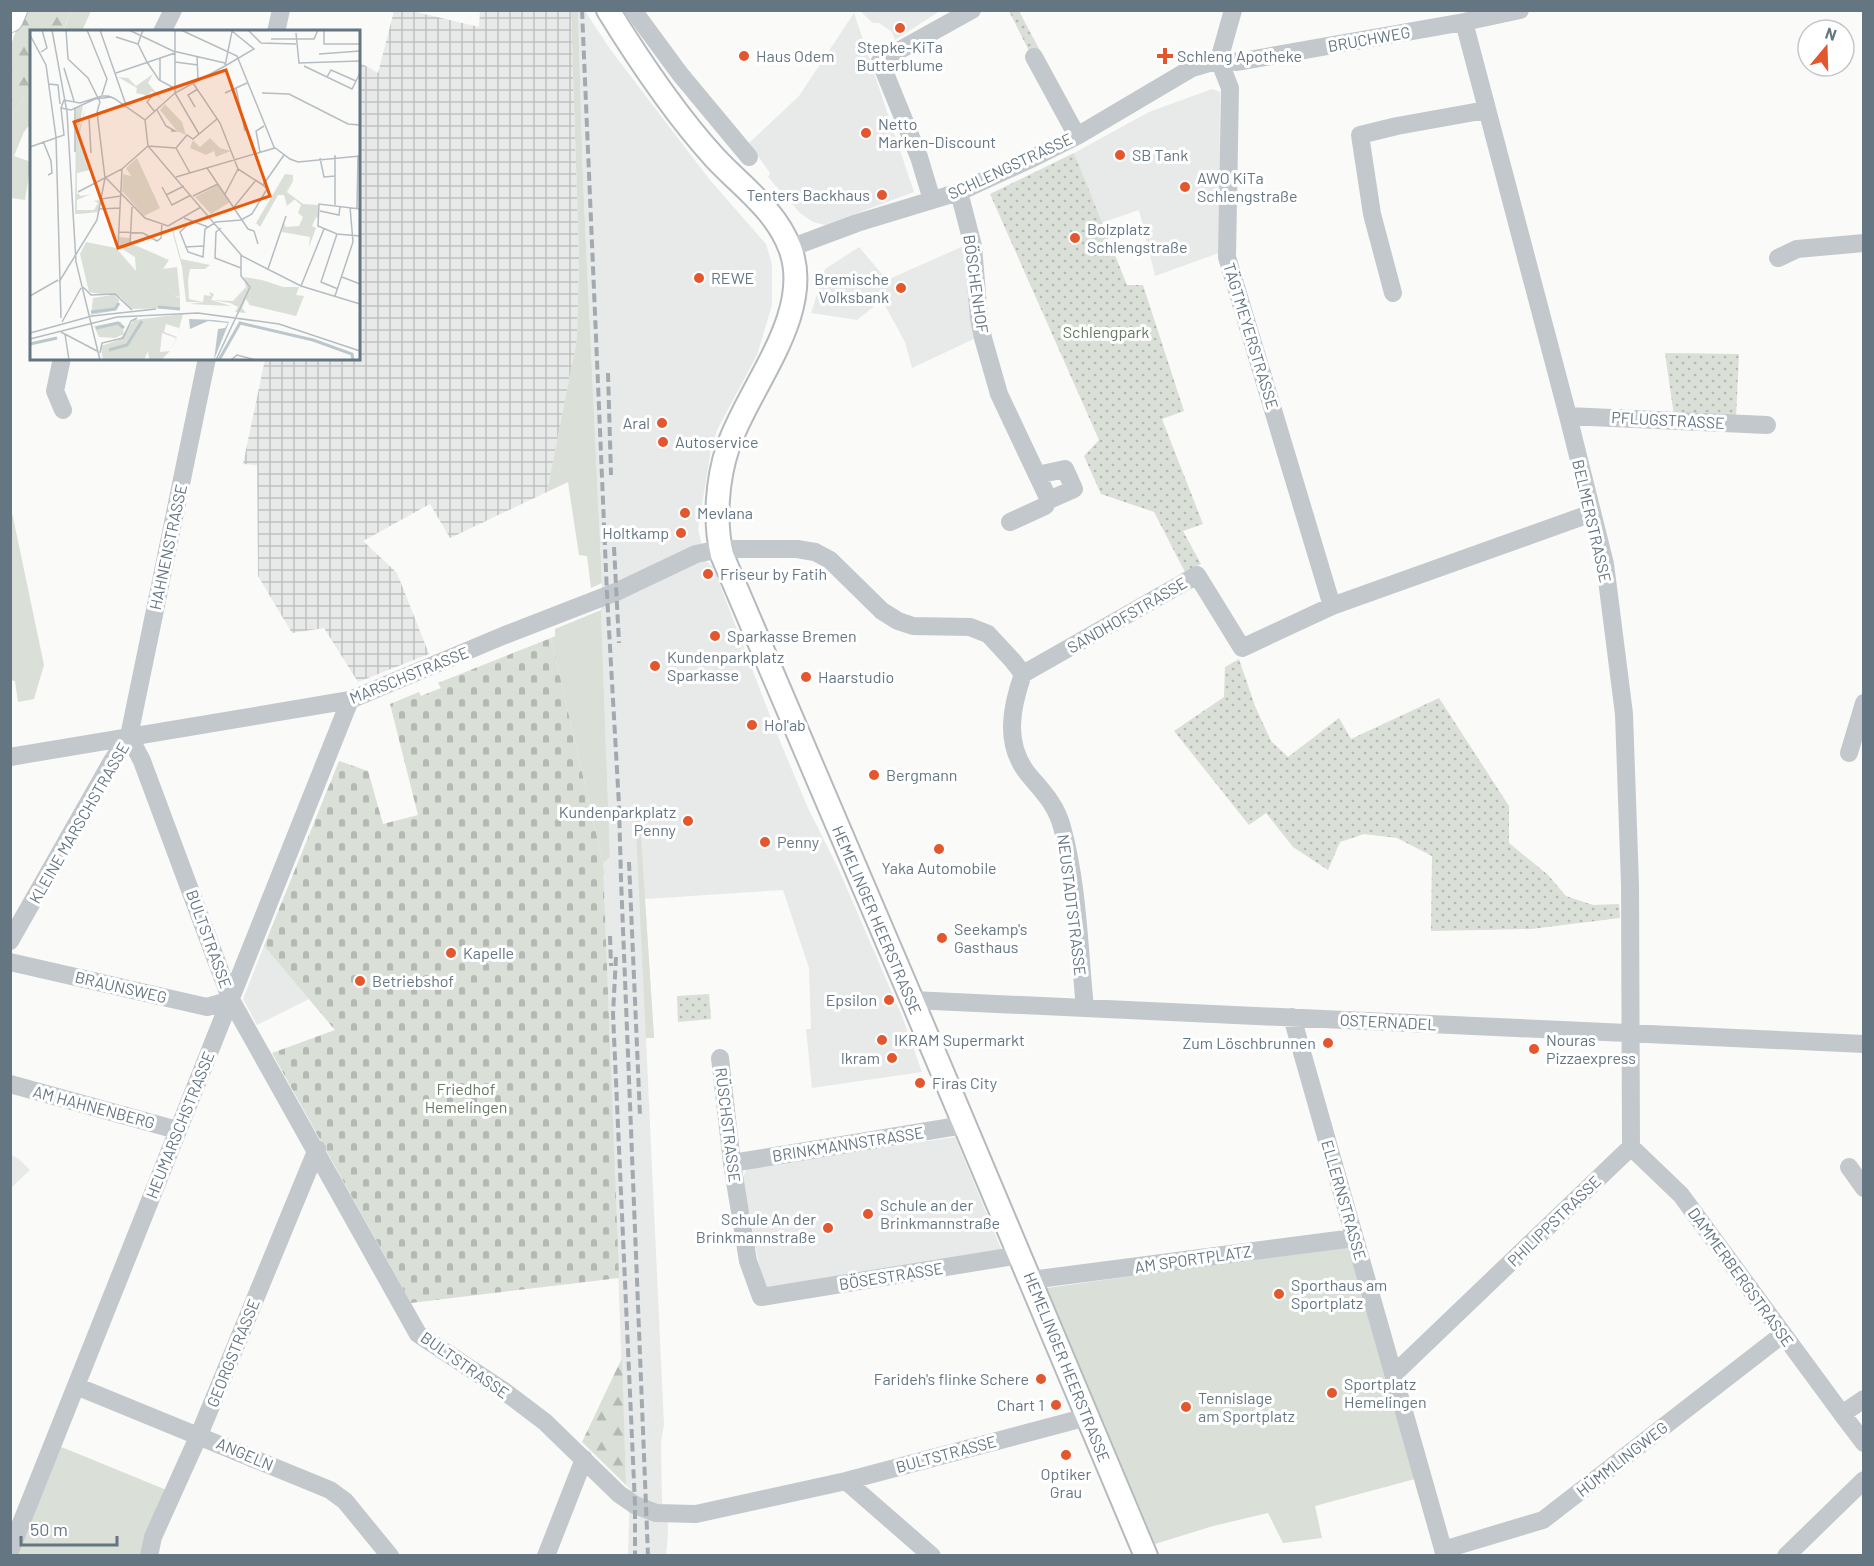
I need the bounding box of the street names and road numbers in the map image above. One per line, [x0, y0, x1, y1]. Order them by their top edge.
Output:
street label: BRUCHWEG [1326, 22, 1412, 55]
street label: SCHLENGSTRASSE [945, 128, 1075, 203]
street label: BÖSCHENHOF [960, 233, 993, 335]
street label: TÄGTMEYERSTRASSE [1220, 260, 1283, 411]
street label: PFLUGSTRASSE [1611, 407, 1725, 432]
street label: BELMERSTRASSE [1569, 458, 1616, 584]
street label: HAHNENSTRASSE [145, 482, 190, 611]
street label: SANDHOFSTRASSE [1064, 573, 1190, 657]
street label: MARSCHSTRASSE [347, 642, 471, 707]
street label: KLEINE MARSCHSTRASSE [25, 739, 132, 907]
street label: HEMELINGER HEERSTRASSE [829, 822, 926, 1017]
street label: NEUSTADTSTRASSE [1054, 833, 1091, 977]
street label: BULTSTRASSE [183, 887, 236, 991]
street label: BRAUNSWEG [73, 967, 169, 1006]
street label: OSTERNADEL [1339, 1009, 1437, 1034]
street label: HEUMARSCHSTRASSE [141, 1048, 218, 1201]
street label: RÜSCHSTRASSE [712, 1066, 745, 1184]
street label: AM HAHNENBERG [31, 1081, 157, 1132]
street label: BRINKMANNSTRASSE [771, 1122, 925, 1165]
street label: ELLERNSTRASSE [1318, 1138, 1371, 1262]
street label: PHILIPPSTRASSE [1503, 1171, 1604, 1270]
street label: DAMMERBERGSTRASSE [1685, 1204, 1798, 1350]
street label: AM SPORTPLATZ [1133, 1241, 1253, 1276]
street label: BÖSESTRASSE [838, 1258, 944, 1293]
street label: HEMELINGER HEERSTRASSE [1021, 1269, 1114, 1465]
street label: GEORGSTRASSE [202, 1296, 263, 1410]
street label: BULTSTRASSE [418, 1327, 513, 1402]
street label: HÜMMLINGWEG [1572, 1417, 1671, 1500]
street label: BULTSTRASSE [894, 1431, 998, 1476]
street label: ANGELN [214, 1433, 276, 1474]

